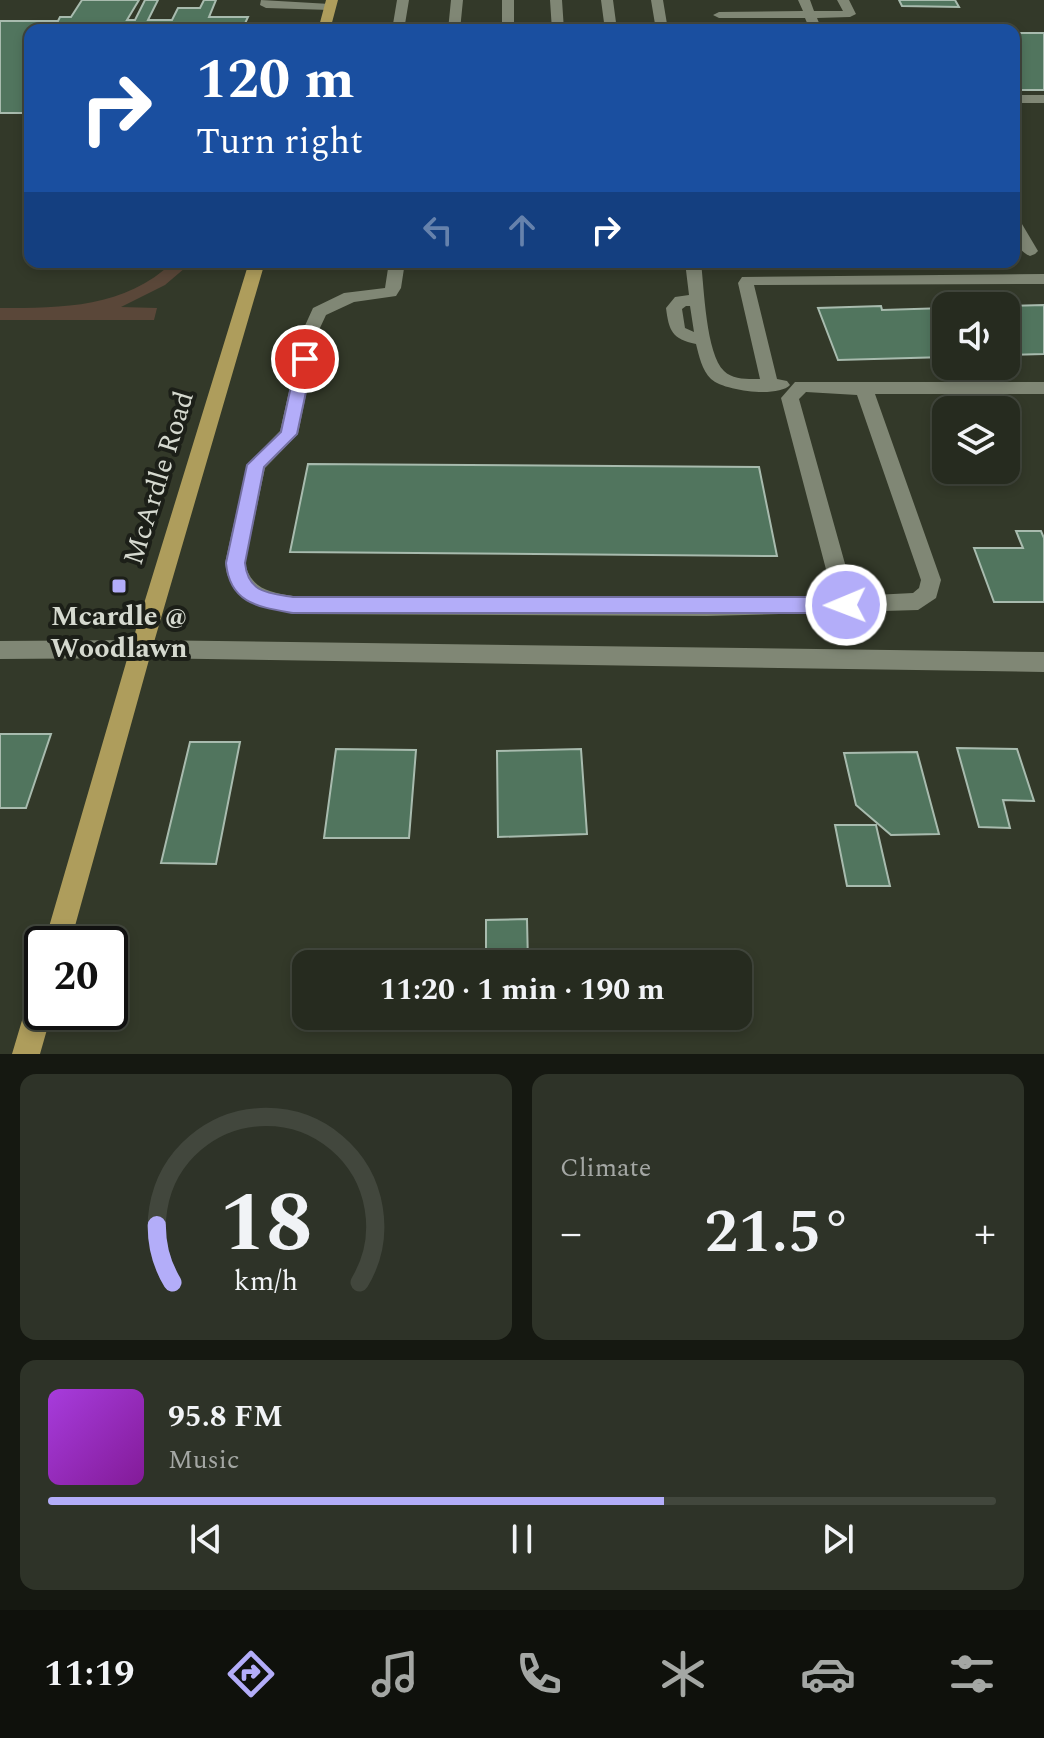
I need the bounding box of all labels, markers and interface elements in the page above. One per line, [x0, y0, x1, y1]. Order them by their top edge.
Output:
text: 120 m [196, 38, 355, 123]
icon: right [64, 56, 168, 160]
text: Turn right [196, 115, 363, 170]
icon: left [416, 208, 460, 252]
icon: ahead [500, 208, 544, 252]
icon: right [584, 208, 628, 252]
map controls [932, 292, 1020, 484]
button: sound [932, 292, 1020, 380]
pin [271, 325, 339, 393]
icon: arrive [283, 337, 327, 381]
street label: McArdle Road [112, 386, 206, 570]
button: layers [932, 396, 1020, 484]
position arrow [804, 563, 888, 647]
marker: Mcardle @ Woodlawn [110, 577, 128, 595]
place label: Mcardle @ Woodlawn [50, 595, 188, 670]
speed limit sign: 20 [24, 926, 128, 1030]
text: 11:20 · 1 min · 190 m [379, 967, 665, 1013]
text: Climate [560, 1148, 651, 1188]
text: 18 [219, 1161, 313, 1288]
text: 21.5° [704, 1187, 852, 1279]
text: − [560, 1200, 582, 1267]
text: + [974, 1200, 996, 1267]
text: km/h [234, 1260, 298, 1303]
text: 95.8 FM [168, 1394, 283, 1440]
text: Music [168, 1440, 239, 1480]
icon: previous [184, 1517, 228, 1561]
icon: pause [500, 1517, 544, 1561]
icon: next [816, 1517, 860, 1561]
icon: directions [223, 1646, 279, 1702]
icon: music [367, 1646, 423, 1702]
icon: phone [511, 1646, 567, 1702]
icon: climate [655, 1646, 711, 1702]
icon: car [800, 1646, 856, 1702]
icon: filters [944, 1646, 1000, 1702]
text: 11:19 [44, 1647, 135, 1702]

